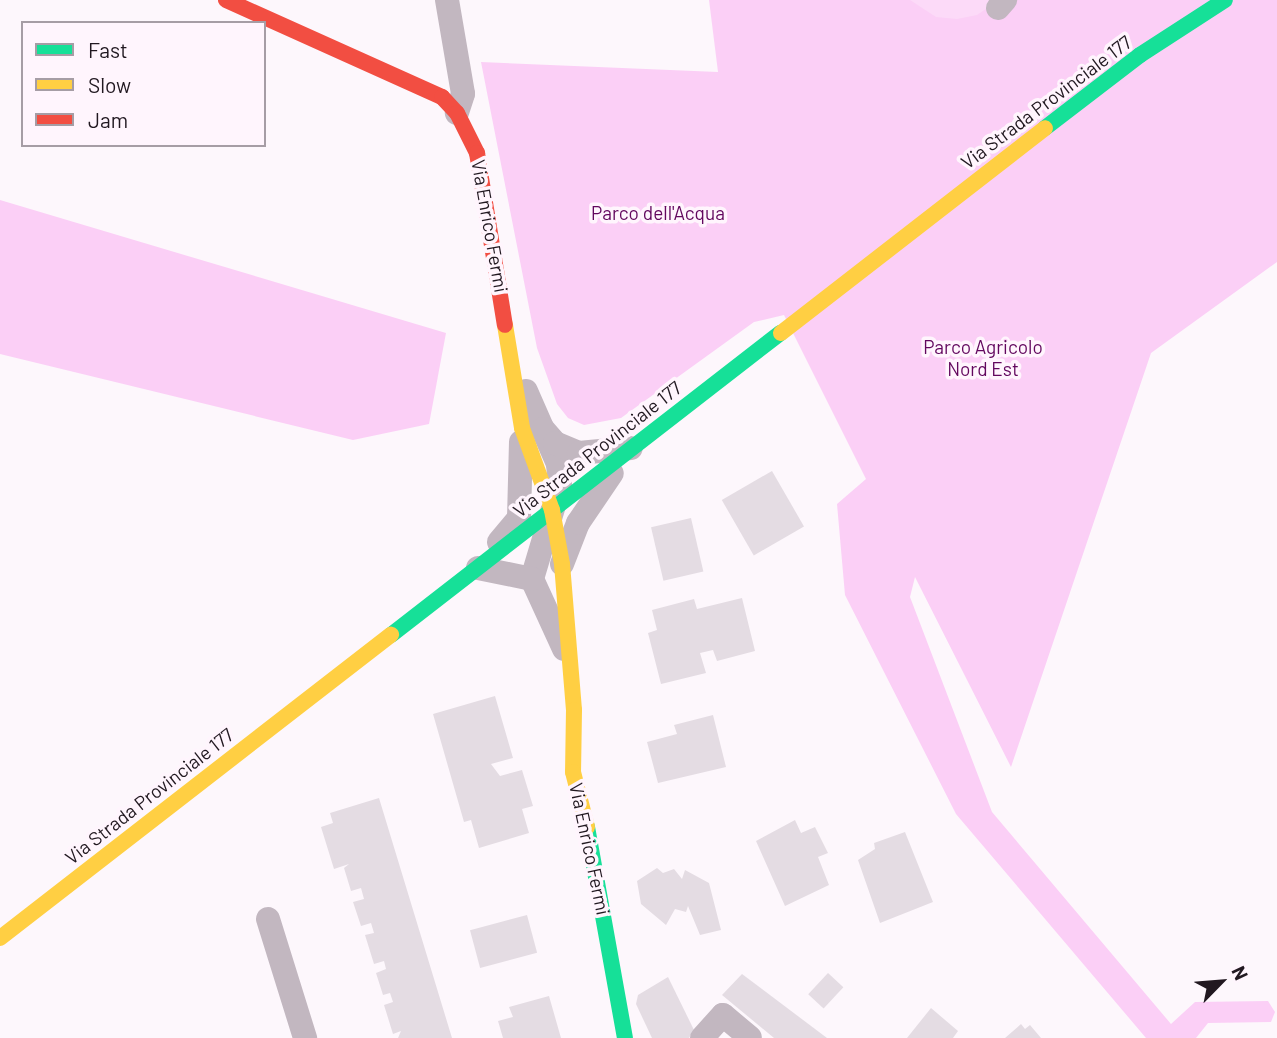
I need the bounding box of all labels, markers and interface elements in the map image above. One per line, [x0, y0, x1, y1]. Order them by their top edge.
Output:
legend [21, 21, 266, 147]
street label: Via Strada Provinciale 177 [956, 30, 1136, 174]
text: Fast [88, 37, 128, 62]
text: Slow [88, 72, 131, 97]
text: Jam [88, 107, 128, 132]
street label: Via Enrico Fermi [467, 158, 513, 294]
park label: Parco dell'Acqua [591, 202, 725, 224]
park label: Parco Agricolo Nord Est [923, 336, 1043, 380]
street label: Via Strada Provinciale 177 [508, 376, 686, 522]
street label: Via Strada Provinciale 177 [60, 723, 238, 869]
street label: Via Enrico Fermi [565, 781, 615, 917]
north arrow [1186, 947, 1256, 1017]
text: N [1227, 962, 1254, 983]

